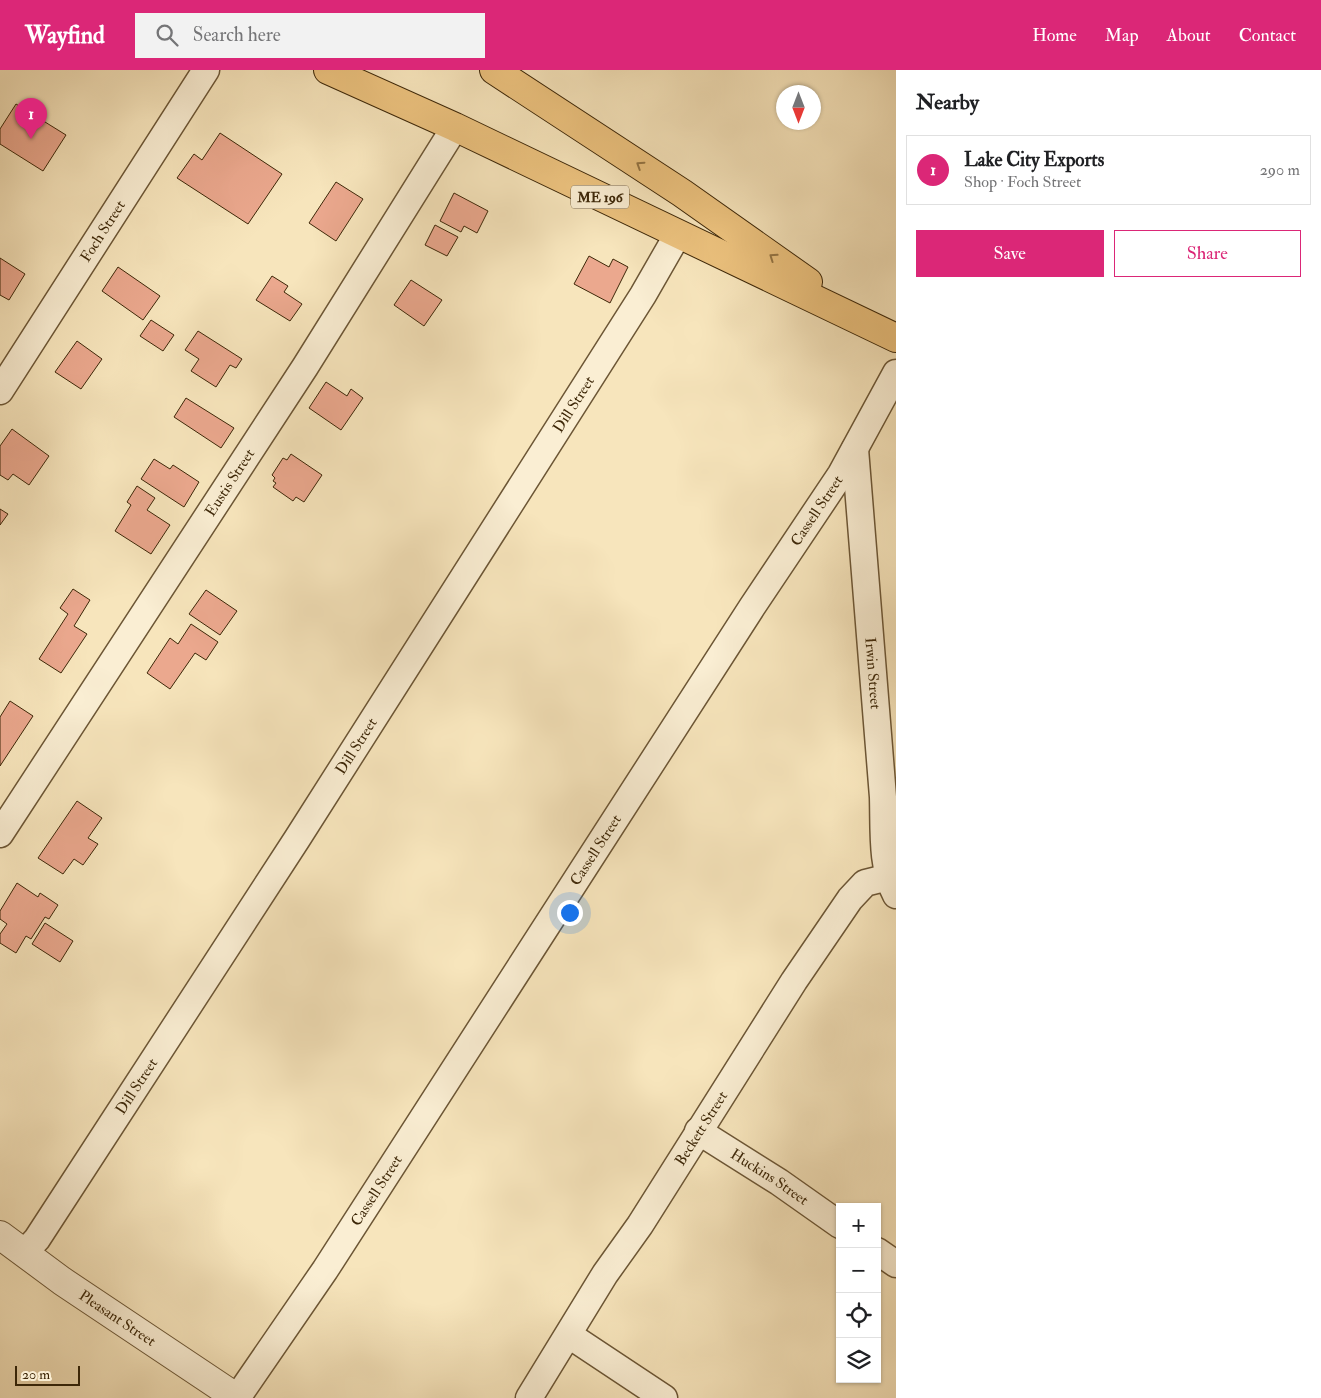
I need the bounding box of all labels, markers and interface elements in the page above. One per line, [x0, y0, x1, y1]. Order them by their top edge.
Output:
search box [135, 13, 485, 58]
text: Wayfind [25, 20, 105, 51]
icon: search [153, 21, 181, 49]
text: Search here [193, 23, 281, 47]
text: Home [1032, 24, 1077, 47]
text: Map [1105, 24, 1139, 47]
text: About [1167, 24, 1211, 47]
text: Contact [1239, 24, 1296, 47]
north arrow [776, 85, 821, 130]
text: Nearby [916, 89, 979, 116]
pin: 1 [15, 98, 47, 139]
text: Lake City Exports [964, 148, 1104, 172]
text: 1 [930, 160, 936, 180]
text: 290 m [1260, 160, 1300, 180]
one-way arrow [636, 162, 645, 171]
text: Shop · Foch Street [964, 172, 1081, 192]
road number: ME 196 [571, 185, 629, 208]
street label: Foch Street [76, 197, 129, 266]
button: Save [916, 230, 1104, 277]
button: Share [1114, 230, 1301, 277]
one-way arrow [770, 254, 779, 263]
street label: Dill Street [549, 372, 599, 436]
street label: Eustis Street [201, 445, 259, 520]
street label: Cassell Street [786, 472, 847, 549]
street label: Irwin Street [861, 637, 885, 710]
street label: Dill Street [331, 714, 381, 778]
street label: Cassell Street [566, 811, 625, 889]
your location [557, 900, 583, 926]
street label: Dill Street [111, 1054, 162, 1118]
street label: Beckett Street [670, 1087, 732, 1169]
street label: Huckins Street [727, 1144, 812, 1209]
street label: Cassell Street [346, 1151, 406, 1230]
map controls [836, 1203, 881, 1383]
button: + [836, 1203, 881, 1248]
button: − [836, 1248, 881, 1293]
street label: Pleasant Street [76, 1286, 160, 1351]
button: locate [836, 1293, 881, 1338]
button: layers [836, 1338, 881, 1383]
scale bar [15, 1363, 80, 1386]
text: 20 m [22, 1366, 50, 1383]

